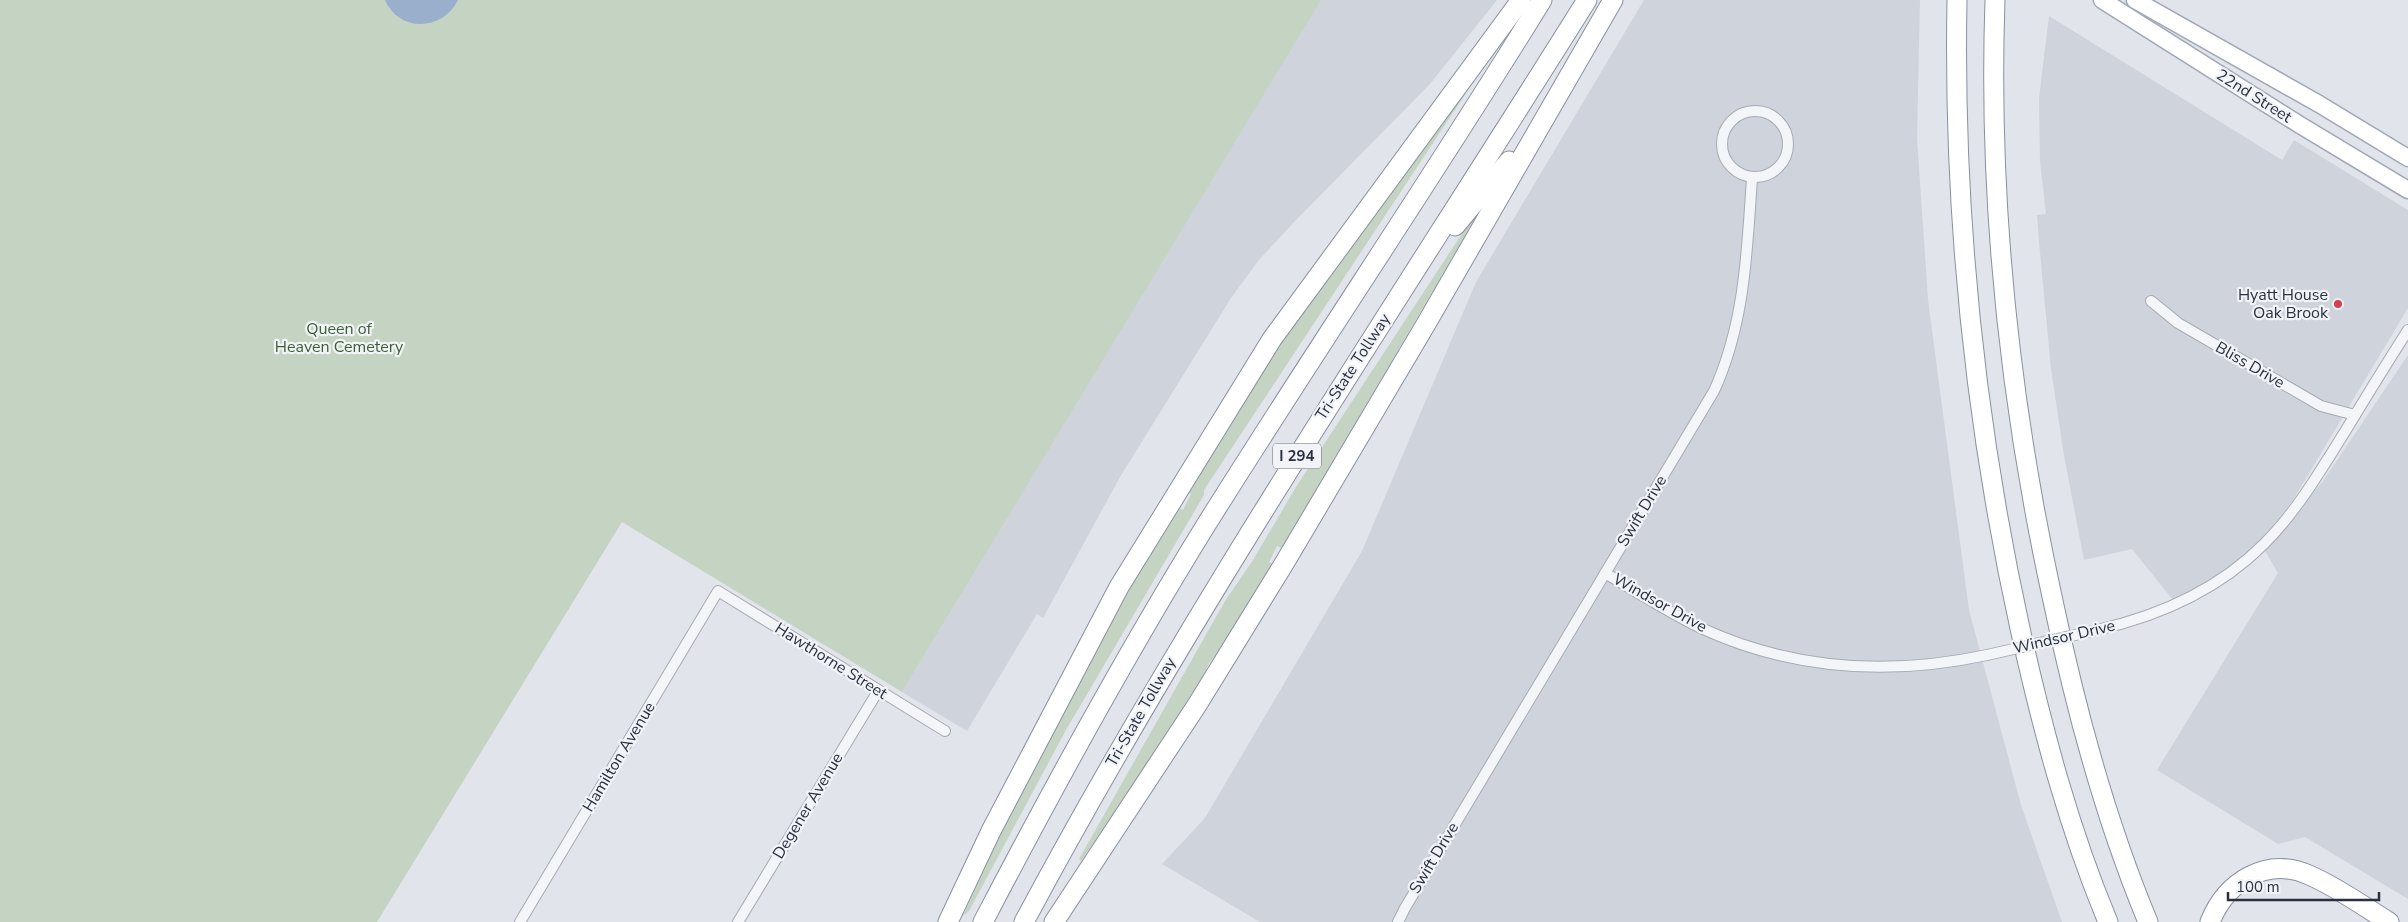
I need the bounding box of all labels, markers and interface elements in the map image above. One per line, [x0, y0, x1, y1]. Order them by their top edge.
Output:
street label: 22nd Street [2212, 64, 2296, 128]
place label: Hyatt House Oak Brook [2238, 284, 2329, 324]
marker: Hyatt House Oak Brook [2332, 298, 2344, 310]
street label: Tri-State Tollway [1310, 309, 1396, 425]
park label: Queen of Heaven Cemetery [275, 318, 404, 358]
street label: Bliss Drive [2211, 336, 2289, 394]
road number: I 294 [1273, 444, 1321, 468]
street label: Swift Drive [1612, 471, 1672, 551]
street label: Windsor Drive [1609, 568, 1711, 638]
street label: Windsor Drive [2011, 615, 2117, 659]
street label: Hawthorne Street [771, 618, 892, 705]
street label: Tri-State Tollway [1101, 653, 1182, 771]
street label: Hamilton Avenue [577, 698, 661, 816]
street label: Degener Avenue [768, 749, 848, 863]
street label: Swift Drive [1404, 818, 1464, 898]
scale bar [2228, 870, 2379, 902]
text: 100 m [2236, 877, 2280, 897]

